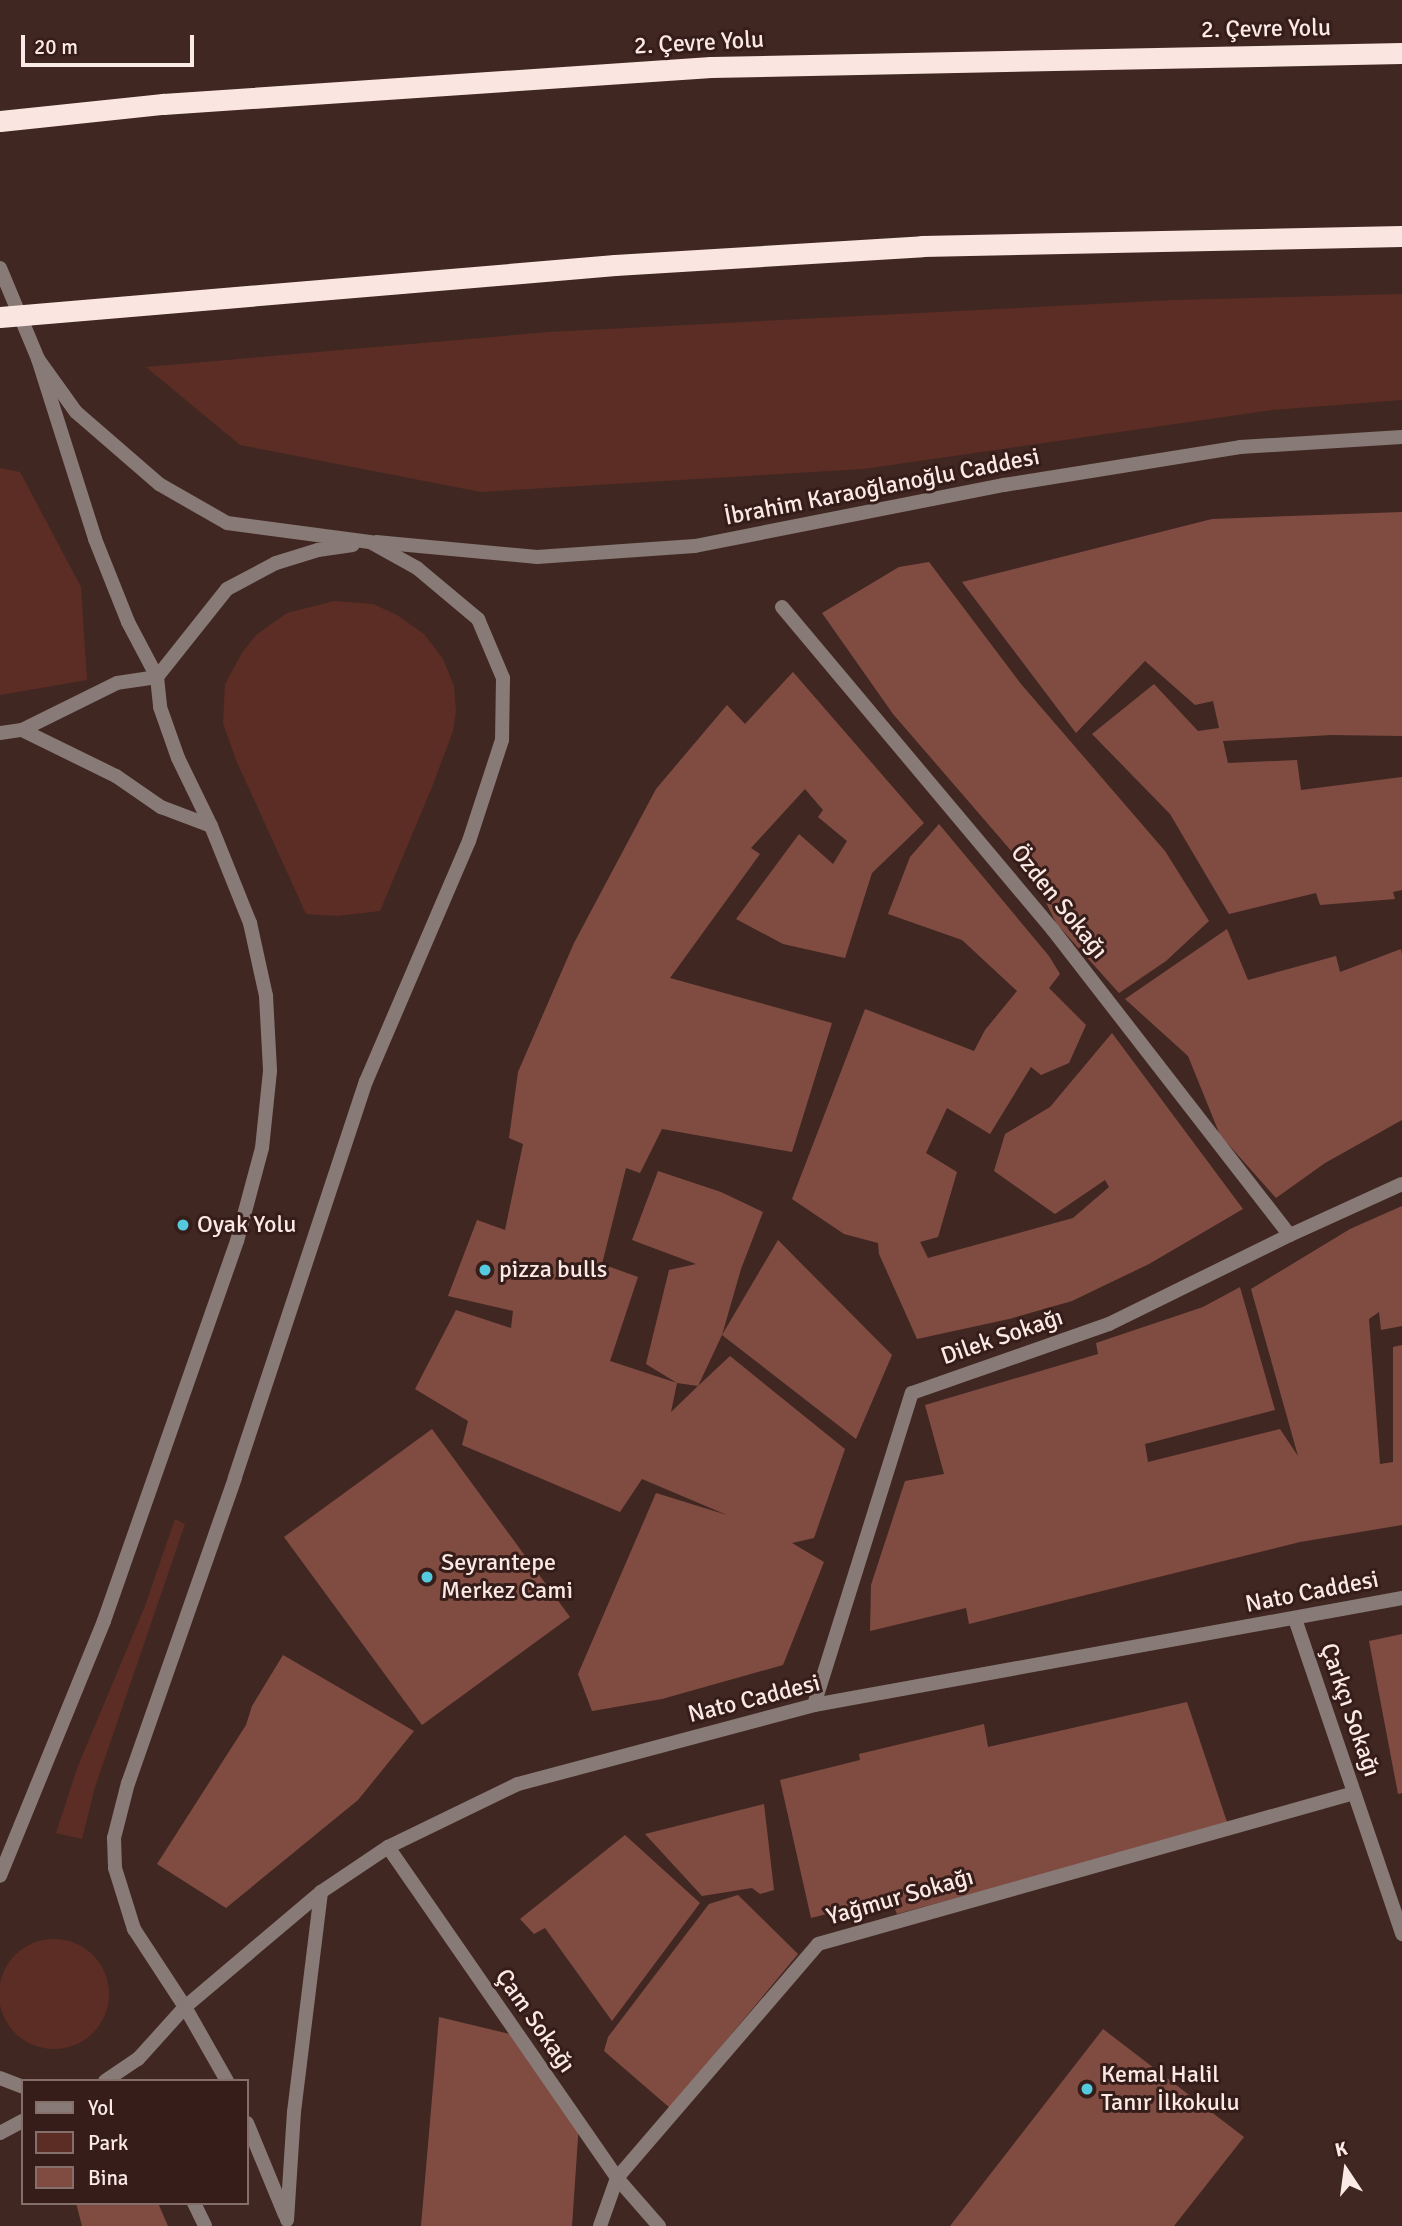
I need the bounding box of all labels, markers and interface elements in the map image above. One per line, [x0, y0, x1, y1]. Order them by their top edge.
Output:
street label: 2. Çevre Yolu [1201, 13, 1331, 45]
scale bar [24, 21, 198, 65]
street label: 2. Çevre Yolu [633, 25, 765, 61]
text: 20 m [34, 34, 78, 60]
street label: İbrahim Karaoğlanoğlu Caddesi [722, 442, 1042, 532]
street label: Özden Sokağı [1004, 839, 1114, 965]
place label: Oyak Yolu [197, 1211, 296, 1239]
marker: Oyak Yolu [175, 1217, 191, 1233]
place label: pizza bulls [499, 1256, 607, 1284]
marker: pizza bulls [477, 1262, 493, 1278]
street label: Dilek Sokağı [937, 1303, 1067, 1371]
place label: Seyrantepe Merkez Cami [441, 1549, 573, 1605]
street label: Nato Caddesi [1243, 1565, 1381, 1619]
marker: Seyrantepe Merkez Cami [419, 1569, 435, 1585]
street label: Çarkçı Sokağı [1314, 1639, 1386, 1781]
street label: Nato Caddesi [685, 1669, 823, 1729]
street label: Yağmur Sokağı [823, 1862, 977, 1932]
street label: Çam Sokağı [489, 1964, 581, 2078]
place label: Kemal Halil Tanır İlkokulu [1101, 2061, 1240, 2117]
legend [21, 2079, 248, 2205]
marker: Kemal Halil Tanır İlkokulu [1079, 2081, 1095, 2097]
text: Yol [88, 2095, 114, 2121]
text: Park [88, 2130, 128, 2156]
north arrow [1311, 2135, 1381, 2205]
text: K [1333, 2137, 1350, 2163]
text: Bina [88, 2165, 129, 2191]

